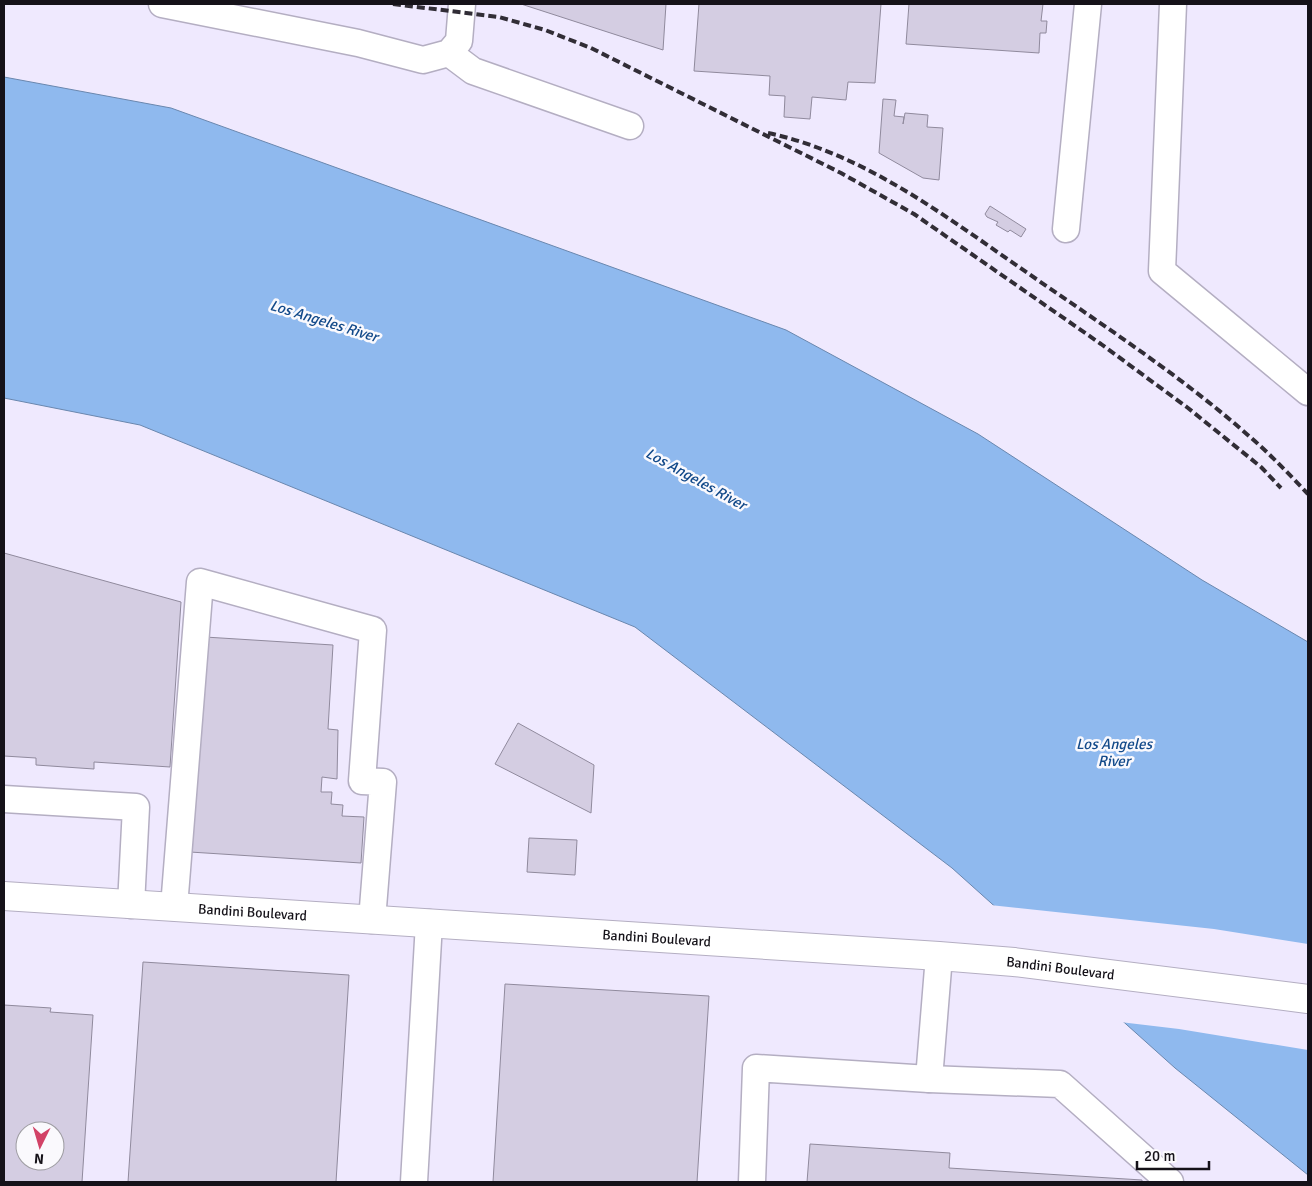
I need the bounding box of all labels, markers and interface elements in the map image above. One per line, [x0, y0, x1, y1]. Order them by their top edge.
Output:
water label: Los Angeles River [268, 296, 383, 347]
water label: Los Angeles River [643, 444, 752, 515]
water label: Los Angeles River [1076, 735, 1154, 770]
street label: Bandini Boulevard [197, 900, 307, 924]
street label: Bandini Boulevard [602, 926, 712, 950]
street label: Bandini Boulevard [1006, 953, 1116, 983]
north arrow [15, 1121, 65, 1171]
scale bar [1137, 1138, 1210, 1170]
text: 20 m [1144, 1147, 1175, 1165]
text: N [33, 1150, 45, 1167]

